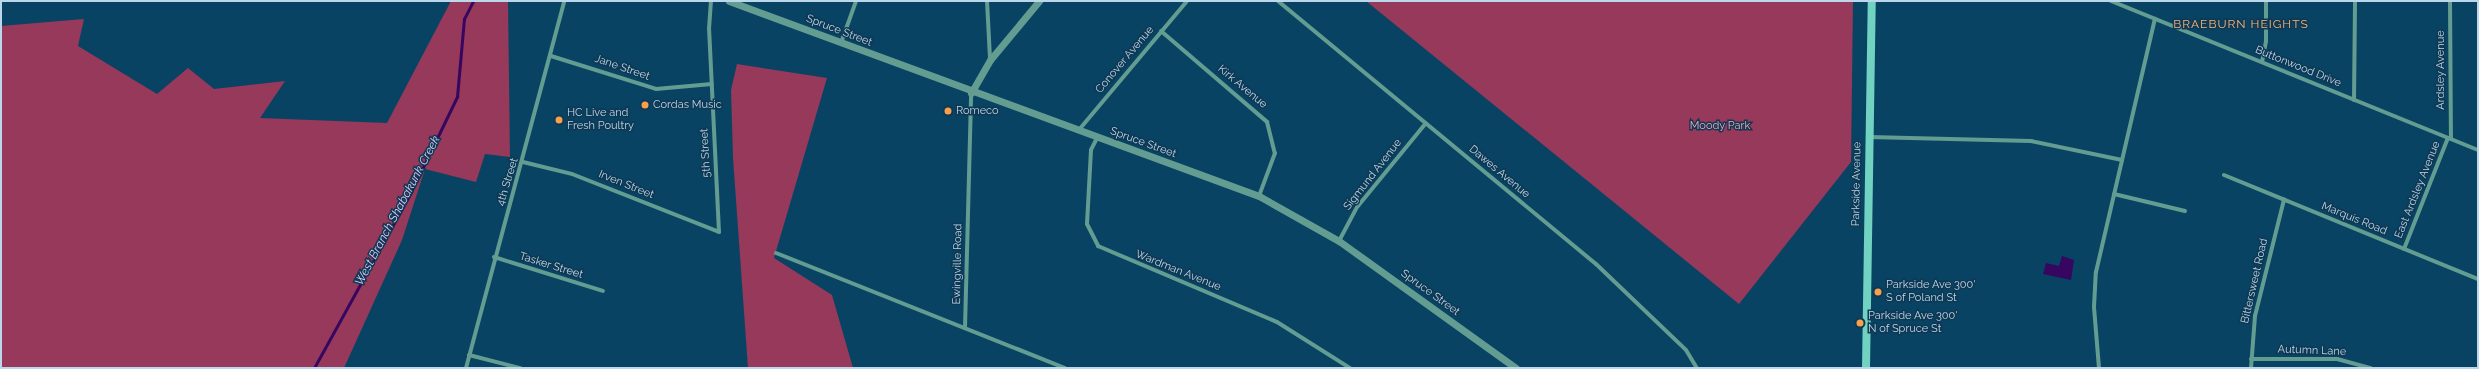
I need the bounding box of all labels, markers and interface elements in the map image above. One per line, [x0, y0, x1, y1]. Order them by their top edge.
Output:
street label: Spruce Street [804, 12, 874, 50]
district label: BRAEBURN HEIGHTS [2173, 18, 2309, 32]
street label: Conover Avenue [1093, 23, 1157, 97]
street label: Ardsley Avenue [2434, 30, 2448, 110]
street label: Buttonwood Drive [2253, 44, 2343, 90]
street label: Jane Street [593, 52, 651, 84]
street label: Kirk Avenue [1215, 62, 1269, 112]
place label: Cordas Music [653, 98, 722, 112]
marker: Cordas Music [640, 100, 650, 110]
place label: Romeco [956, 104, 999, 118]
marker: Romeco [943, 106, 953, 116]
place label: HC Live and Fresh Poultry [567, 107, 634, 133]
marker: HC Live and Fresh Poultry [554, 115, 564, 125]
park label: Moody Park [1690, 119, 1750, 133]
street label: Spruce Street [1108, 125, 1178, 161]
street label: 5th Street [698, 128, 714, 178]
water label: West Branch Shabakunk Creek [352, 134, 444, 288]
street label: Sigmund Avenue [1341, 137, 1405, 213]
street label: East Ardsley Avenue [2392, 139, 2444, 241]
street label: Parkside Avenue [1850, 141, 1864, 227]
street label: Dawes Avenue [1466, 143, 1532, 201]
street label: 4th Street [494, 156, 522, 208]
street label: Irven Street [596, 168, 656, 202]
street label: Marquis Road [2319, 200, 2389, 238]
street label: Ewingville Road [951, 223, 965, 305]
street label: Bittersweet Road [2239, 237, 2271, 325]
street label: Wardman Avenue [1133, 248, 1223, 294]
street label: Tasker Street [518, 250, 584, 282]
street label: Spruce Street [1398, 267, 1462, 319]
place label: Parkside Ave 300' S of Poland St [1886, 279, 1976, 305]
marker: Parkside Ave 300' S of Poland St [1873, 287, 1883, 297]
place label: Parkside Ave 300' N of Spruce St [1868, 310, 1958, 336]
marker: Parkside Ave 300' N of Spruce St [1855, 318, 1865, 328]
street label: Autumn Lane [2277, 343, 2347, 359]

